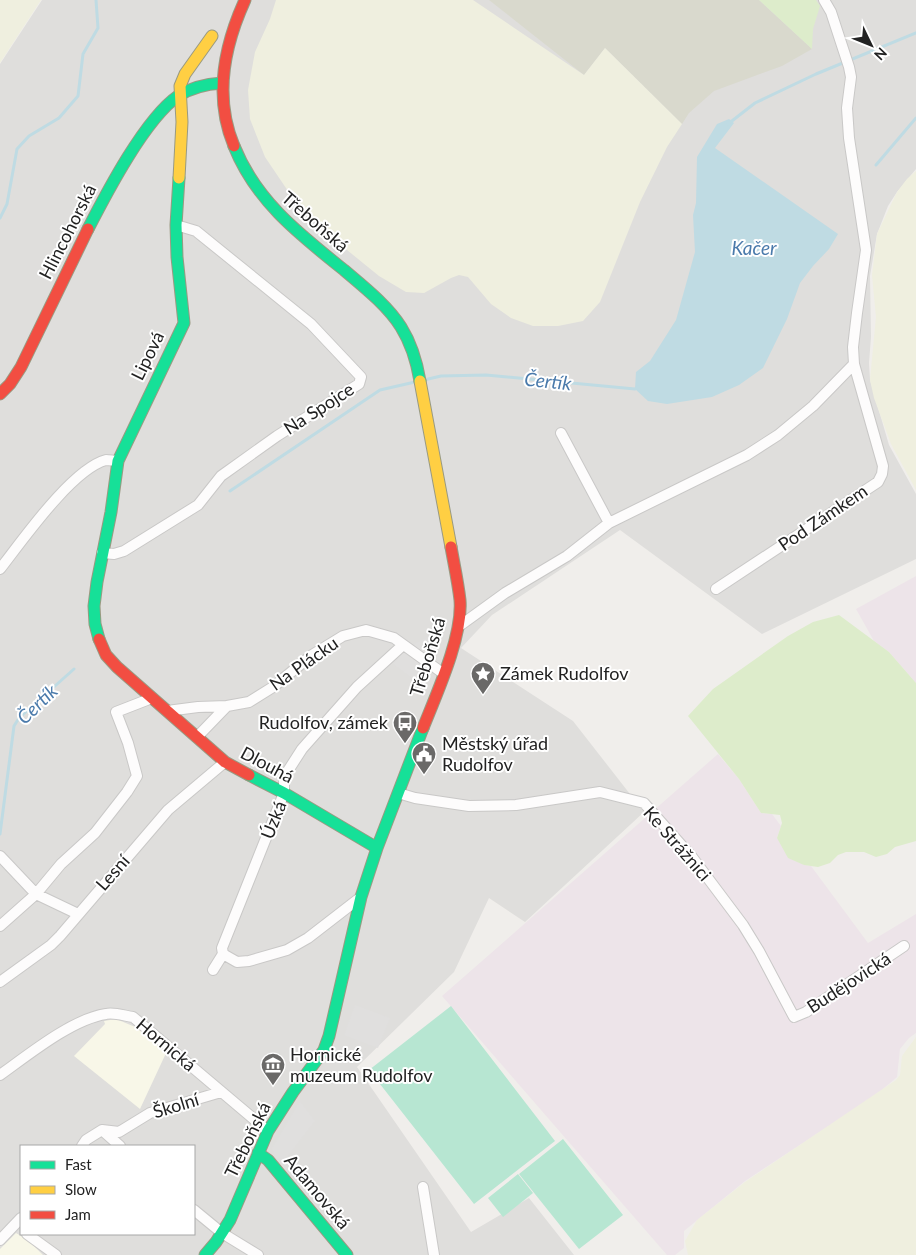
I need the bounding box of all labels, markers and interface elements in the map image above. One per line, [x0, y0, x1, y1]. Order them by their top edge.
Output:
north arrow [846, 20, 896, 70]
text: N [871, 44, 891, 64]
street label: Hlincohorská [34, 180, 100, 283]
street label: Třeboňská [278, 186, 354, 256]
water label: Kačer [731, 236, 777, 259]
street label: Lipová [126, 328, 168, 384]
water label: Čertík [523, 367, 574, 395]
street label: Na Spojce [279, 377, 358, 439]
street label: Pod Zámkem [774, 479, 871, 555]
street label: Třeboňská [405, 614, 449, 699]
street label: Na Plácku [265, 632, 342, 695]
place icon: Zámek Rudolfov [470, 661, 496, 695]
place label: Zámek Rudolfov [500, 662, 629, 684]
water label: Čertík [12, 678, 62, 728]
bus stop icon: Rudolfov, zámek [392, 710, 418, 744]
place label: Rudolfov, zámek [259, 711, 389, 733]
place label: Městský úřad Rudolfov [442, 732, 548, 775]
street label: Dlouhá [237, 741, 298, 787]
public building icon: Městský úřad Rudolfov [411, 741, 437, 775]
street label: Úzká [256, 797, 291, 842]
street label: Ke Strážnici [639, 801, 716, 885]
street label: Lesní [91, 849, 134, 895]
street label: Budějovická [802, 947, 895, 1017]
street label: Hornická [132, 1013, 201, 1076]
place label: Hornické muzeum Rudolfov [290, 1043, 433, 1086]
museum icon: Hornické muzeum Rudolfov [260, 1052, 286, 1086]
street label: Školní [150, 1087, 202, 1122]
street label: Třeboňská [219, 1098, 275, 1181]
legend [20, 1145, 195, 1235]
street label: Adamovská [280, 1150, 355, 1233]
text: Fast [65, 1155, 92, 1173]
text: Slow [65, 1180, 97, 1198]
text: Jam [65, 1205, 91, 1223]

